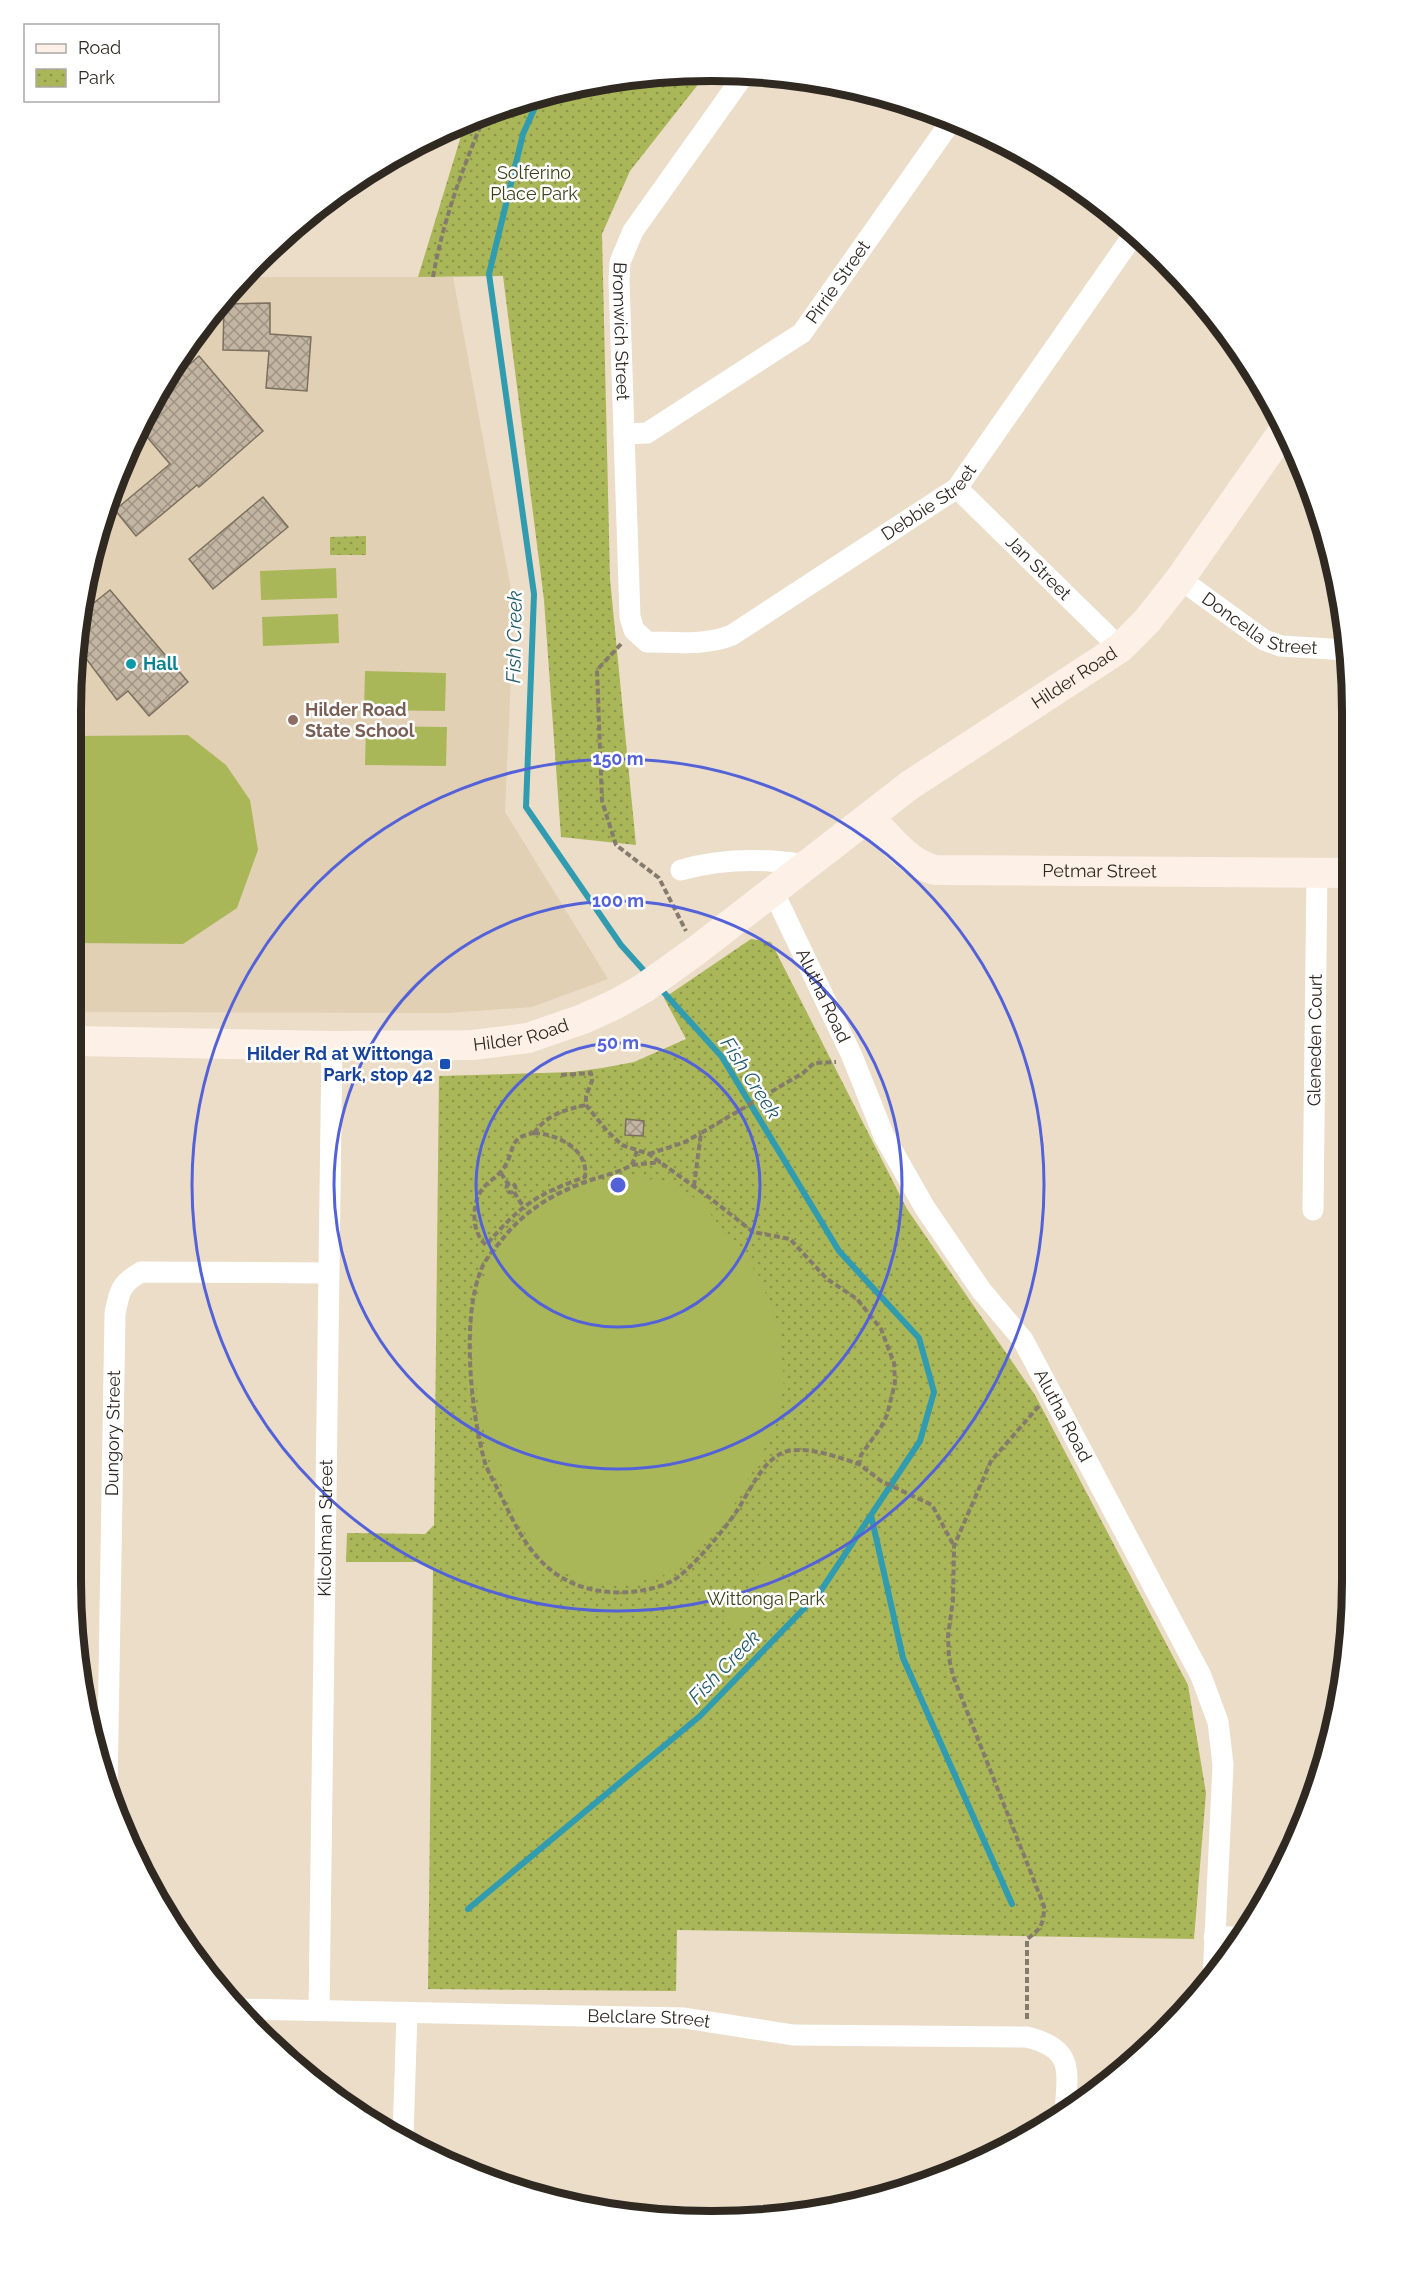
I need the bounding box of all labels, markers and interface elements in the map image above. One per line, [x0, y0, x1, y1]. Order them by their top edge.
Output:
legend [24, 24, 219, 102]
text: Road [78, 37, 121, 58]
text: Park [78, 67, 115, 88]
park label: Solferino Place Park [490, 162, 578, 204]
street label: Pirrie Street [801, 236, 874, 327]
street label: Bromwich Street [609, 261, 634, 401]
street label: Debbie Street [877, 460, 980, 545]
street label: Jan Street [1002, 531, 1076, 604]
street label: Doncella Street [1198, 588, 1318, 658]
water label: Fish Creek [501, 590, 527, 684]
street label: Hilder Road [1027, 642, 1121, 713]
place label: Hall [143, 653, 178, 674]
marker: Hall [124, 657, 138, 671]
place label: Hilder Road State School [305, 699, 415, 741]
marker: Hilder Road State School [286, 713, 300, 727]
text: 150 m [593, 748, 644, 769]
street label: Petmar Street [1042, 860, 1157, 882]
text: 100 m [592, 890, 644, 911]
street label: Alutha Road [792, 945, 855, 1046]
street label: Gleneden Court [1303, 974, 1326, 1106]
street label: Hilder Road [472, 1014, 571, 1055]
text: 50 m [597, 1032, 639, 1053]
water label: Fish Creek [716, 1033, 787, 1124]
place label: Hilder Rd at Wittonga Park, stop 42 [247, 1043, 433, 1085]
marker: Hilder Rd at Wittonga Park, stop 42 [438, 1057, 452, 1071]
centre of rings [608, 1175, 628, 1195]
street label: Alutha Road [1030, 1365, 1097, 1465]
street label: Dungory Street [101, 1370, 124, 1496]
street label: Kilcolman Street [314, 1459, 336, 1597]
park label: Wittonga Park [707, 1588, 826, 1609]
water label: Fish Creek [683, 1625, 765, 1709]
street label: Belclare Street [587, 2005, 712, 2032]

